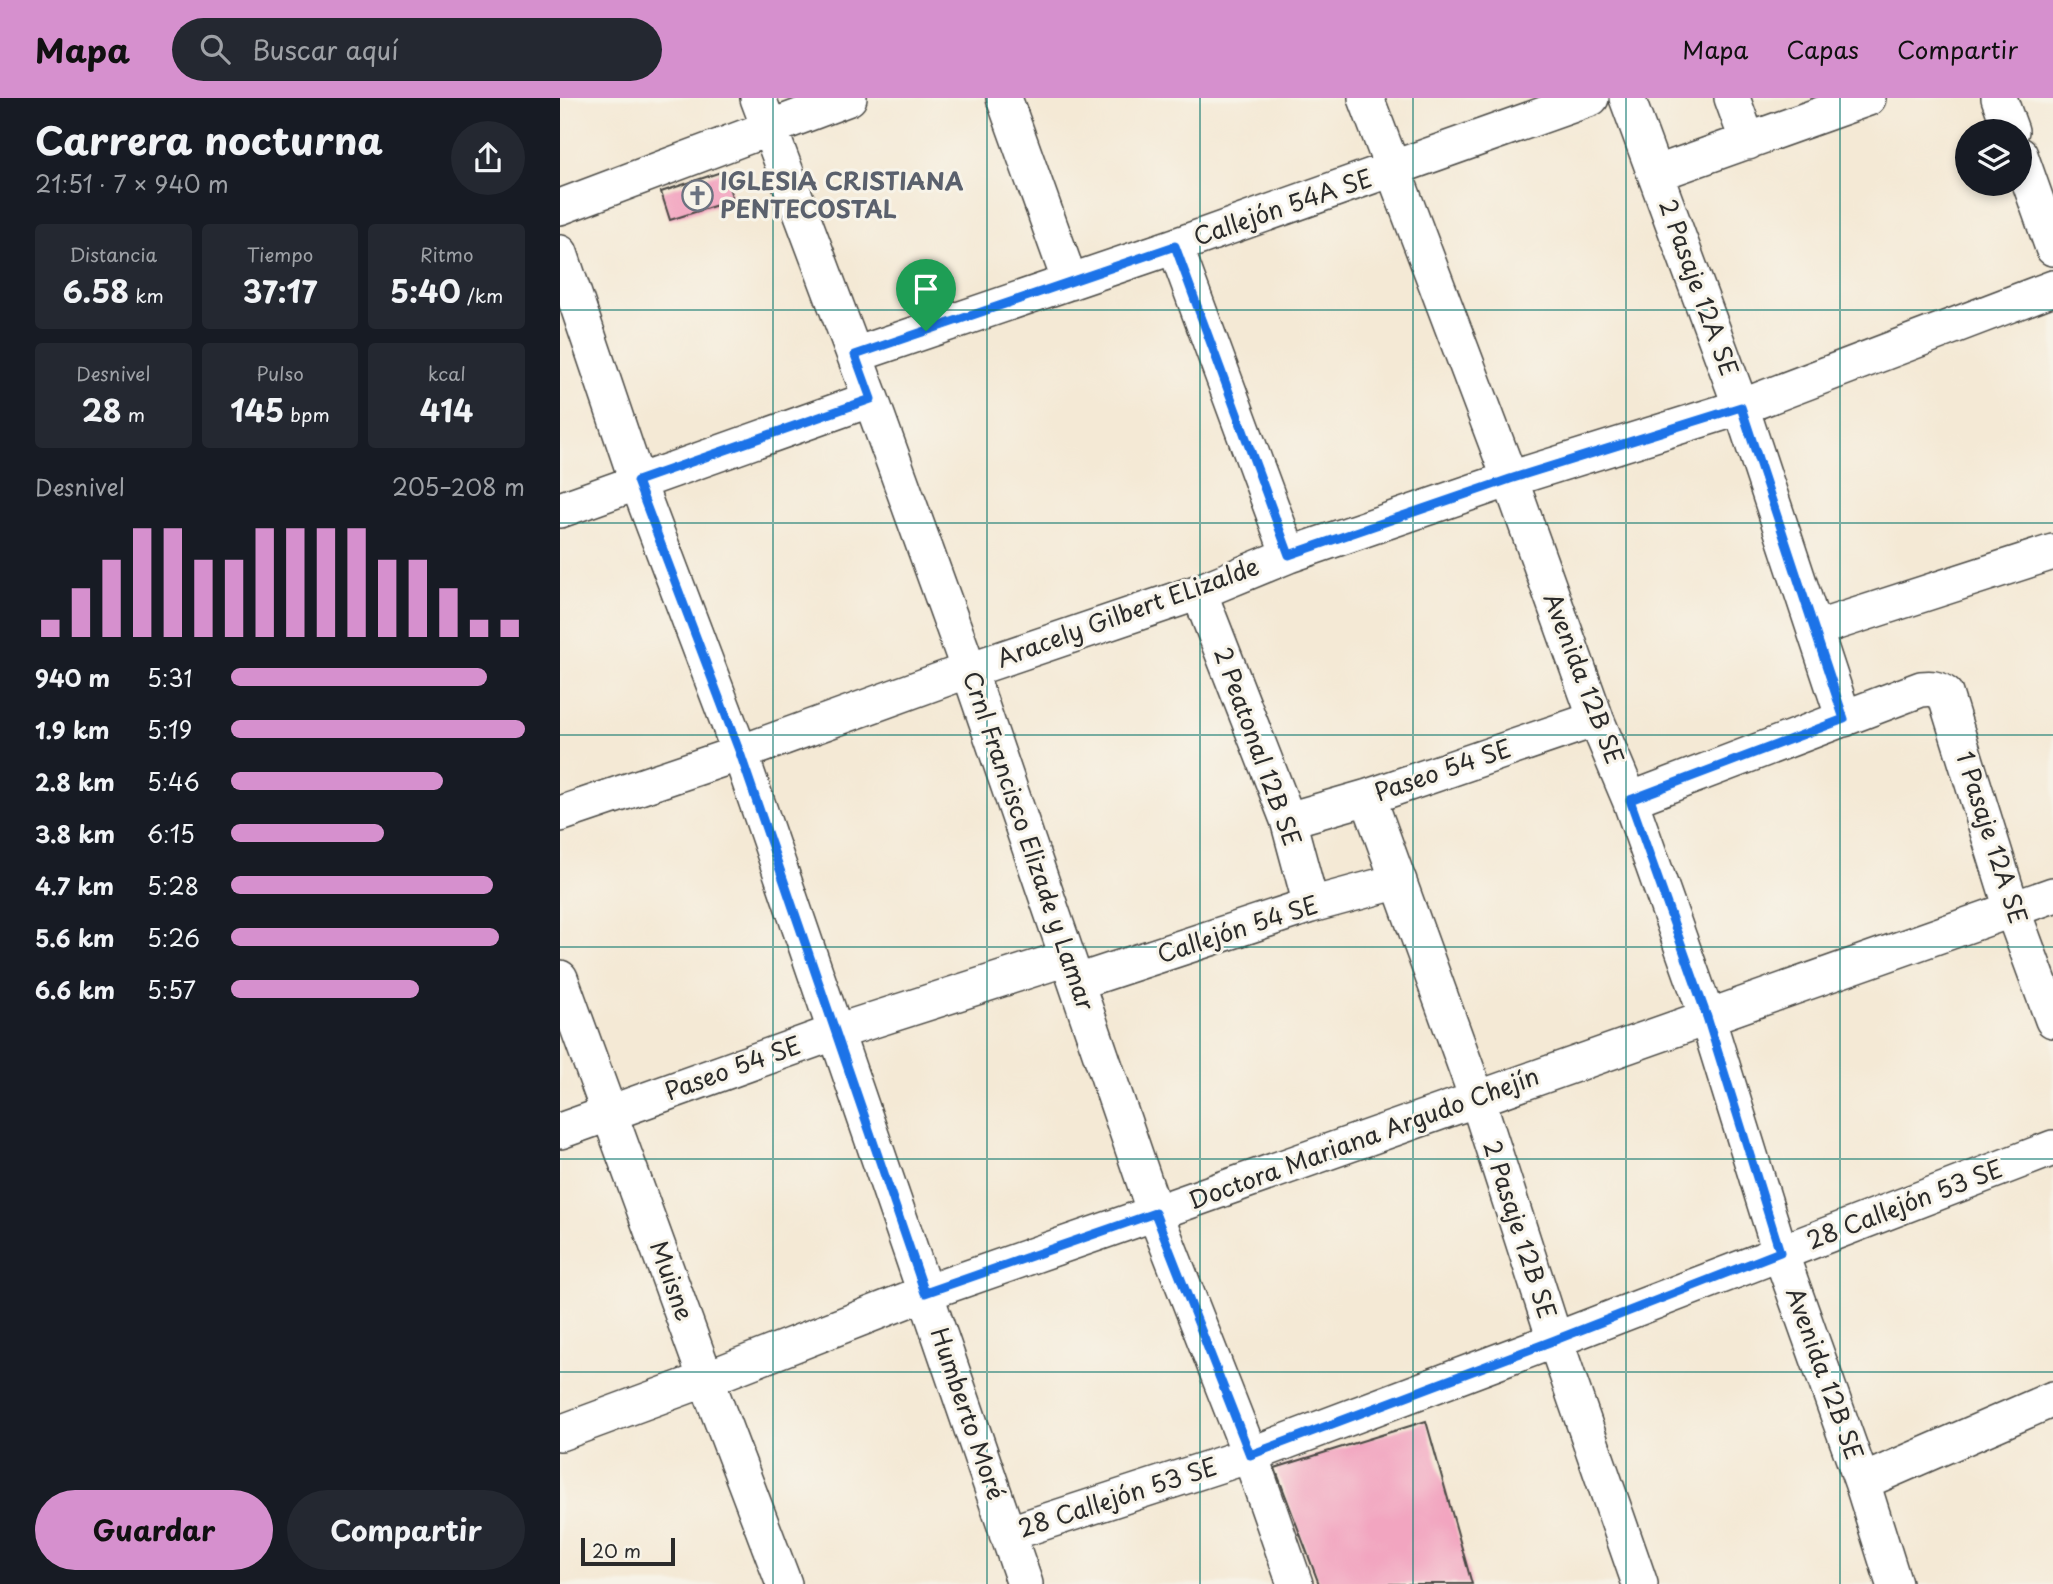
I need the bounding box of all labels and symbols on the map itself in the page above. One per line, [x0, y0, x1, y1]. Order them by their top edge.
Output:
street label: Callejón 54A SE [1188, 159, 1377, 254]
place label: IGLESIA CRISTIANA PENTECOSTAL [720, 162, 964, 226]
church icon: IGLESIA CRISTIANA PENTECOSTAL [680, 179, 714, 213]
street label: 2 Pasaje 12A SE [1651, 194, 1749, 381]
pin [896, 259, 956, 331]
street label: Aracely Gilbert ELizalde [991, 547, 1264, 675]
street label: Avenida 12B SE [1536, 587, 1634, 769]
street label: 2 Peatonal 12B SE [1206, 642, 1312, 851]
street label: Crnl Francisco Elizade y Lamar [955, 666, 1105, 1015]
street label: Paseo 54 SE [1369, 729, 1516, 809]
street label: 1 Pasaje 12A SE [1948, 746, 2038, 928]
street label: Callejón 54 SE [1152, 885, 1323, 971]
street label: Paseo 54 SE [659, 1026, 806, 1109]
street label: Doctora Mariana Argudo Chejín [1183, 1057, 1544, 1217]
street label: 2 Pasaje 12B SE [1475, 1135, 1567, 1323]
street label: 28 Callejón 53 SE [1801, 1149, 2008, 1257]
street label: Muisne [642, 1235, 704, 1325]
street label: Avenida 12B SE [1778, 1282, 1874, 1465]
street label: Humberto Moré [923, 1322, 1015, 1504]
street label: 28 Callejón 53 SE [1013, 1447, 1222, 1545]
scale bar [581, 1535, 676, 1567]

